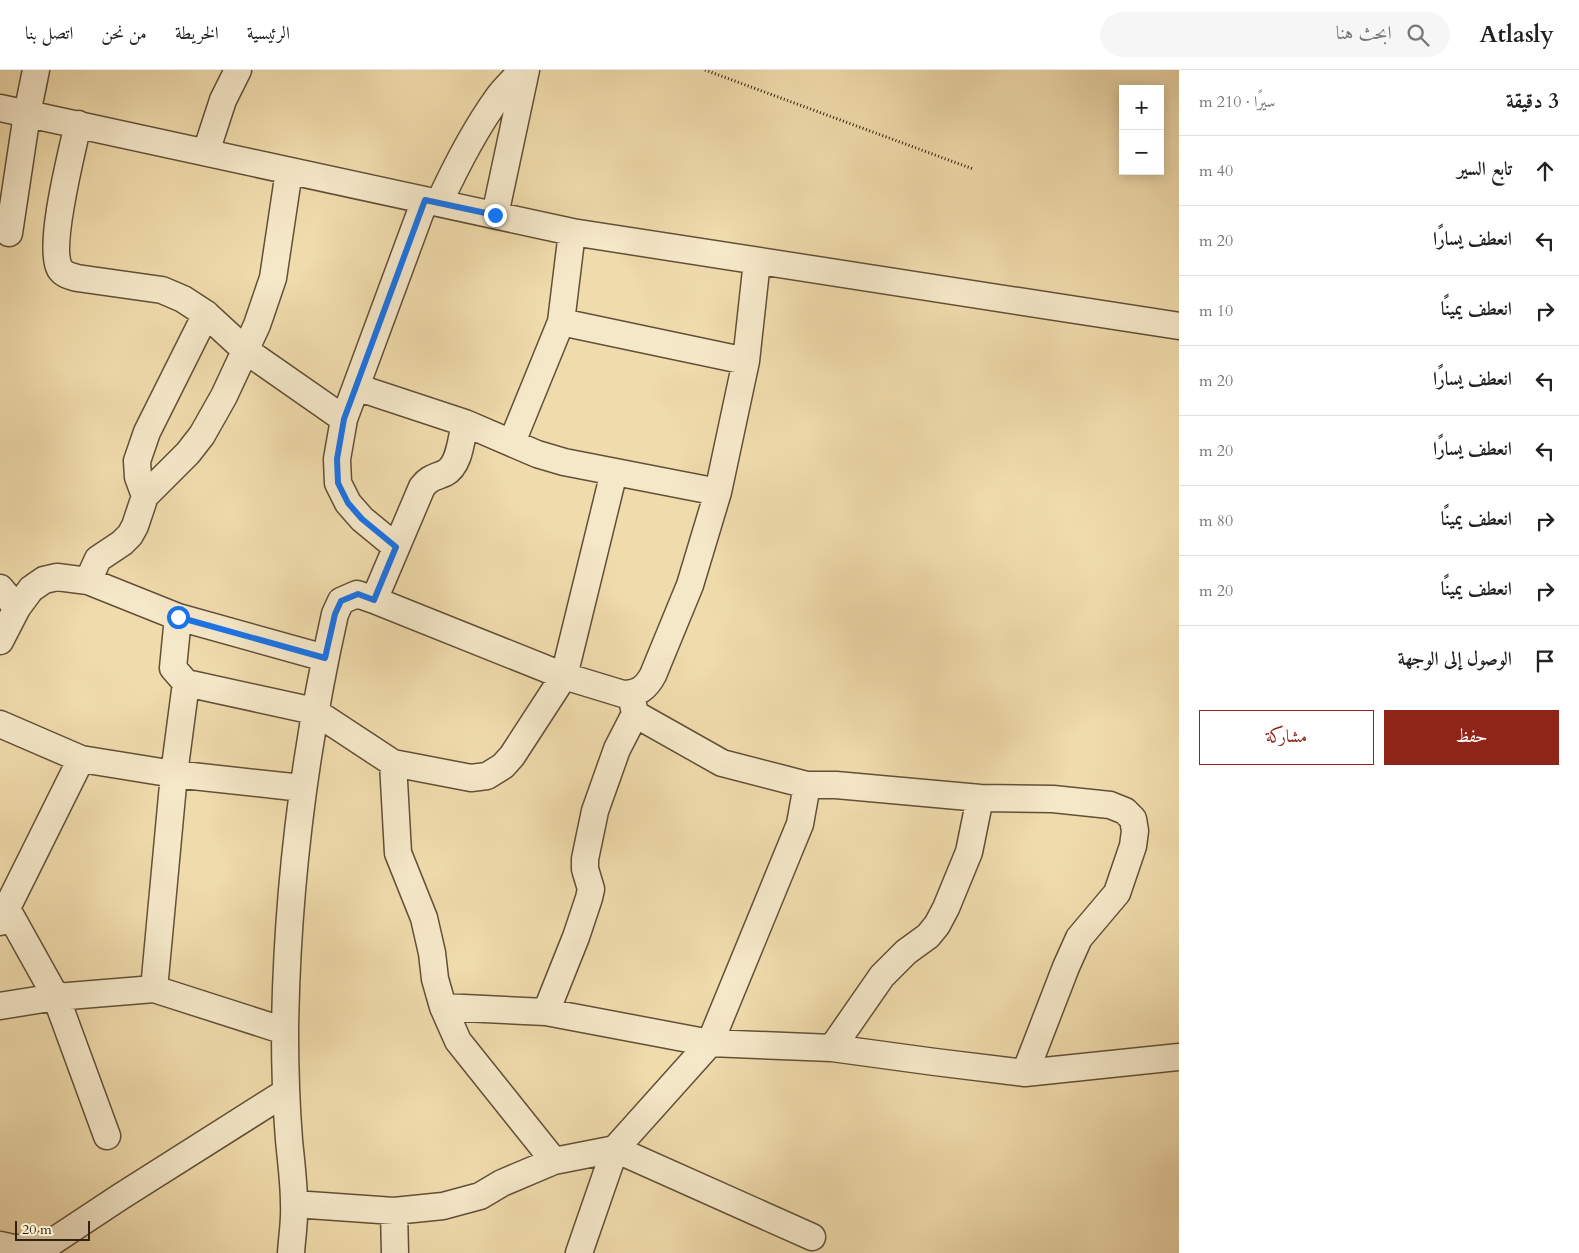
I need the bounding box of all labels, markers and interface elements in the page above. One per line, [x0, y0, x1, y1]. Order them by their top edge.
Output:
search box [1100, 12, 1450, 57]
text: Atlasly [1480, 18, 1554, 51]
text: ابحث هنا [1336, 20, 1392, 46]
text: اتصل بنا [25, 21, 73, 46]
text: من نحن [101, 21, 147, 46]
text: الخريطة [175, 21, 219, 46]
text: الرئيسية [247, 21, 290, 46]
icon: search [1404, 21, 1432, 49]
map controls [1119, 85, 1164, 175]
button: + [1119, 85, 1164, 130]
text: 3 دقيقة [1506, 87, 1559, 116]
text: سيرًا · 210 m [1199, 91, 1275, 113]
button: − [1119, 130, 1164, 175]
text: تابع السير [1457, 156, 1512, 182]
icon: ahead [1531, 157, 1559, 185]
text: 40 m [1199, 160, 1233, 182]
route end [484, 204, 507, 227]
text: انعطف يسارًا [1433, 226, 1512, 252]
icon: left [1531, 227, 1559, 255]
text: 20 m [1199, 230, 1233, 252]
text: انعطف يمينًا [1441, 296, 1512, 322]
icon: right [1531, 297, 1559, 325]
text: 10 m [1199, 300, 1233, 322]
text: انعطف يسارًا [1433, 366, 1512, 392]
icon: left [1531, 367, 1559, 395]
text: 20 m [1199, 370, 1233, 392]
text: انعطف يسارًا [1433, 436, 1512, 462]
icon: left [1531, 437, 1559, 465]
text: 20 m [1199, 440, 1233, 462]
text: انعطف يمينًا [1441, 506, 1512, 532]
icon: right [1531, 507, 1559, 535]
text: 80 m [1199, 510, 1233, 532]
text: انعطف يمينًا [1441, 576, 1512, 602]
icon: right [1531, 577, 1559, 605]
text: 20 m [1199, 580, 1233, 602]
route start [167, 606, 190, 629]
text: الوصول إلى الوجهة [1398, 646, 1512, 672]
icon: arrive [1531, 647, 1559, 675]
button: مشاركة [1199, 710, 1374, 765]
button: حفظ [1384, 710, 1559, 765]
scale bar [15, 1218, 90, 1241]
text: 20 m [22, 1220, 52, 1239]

